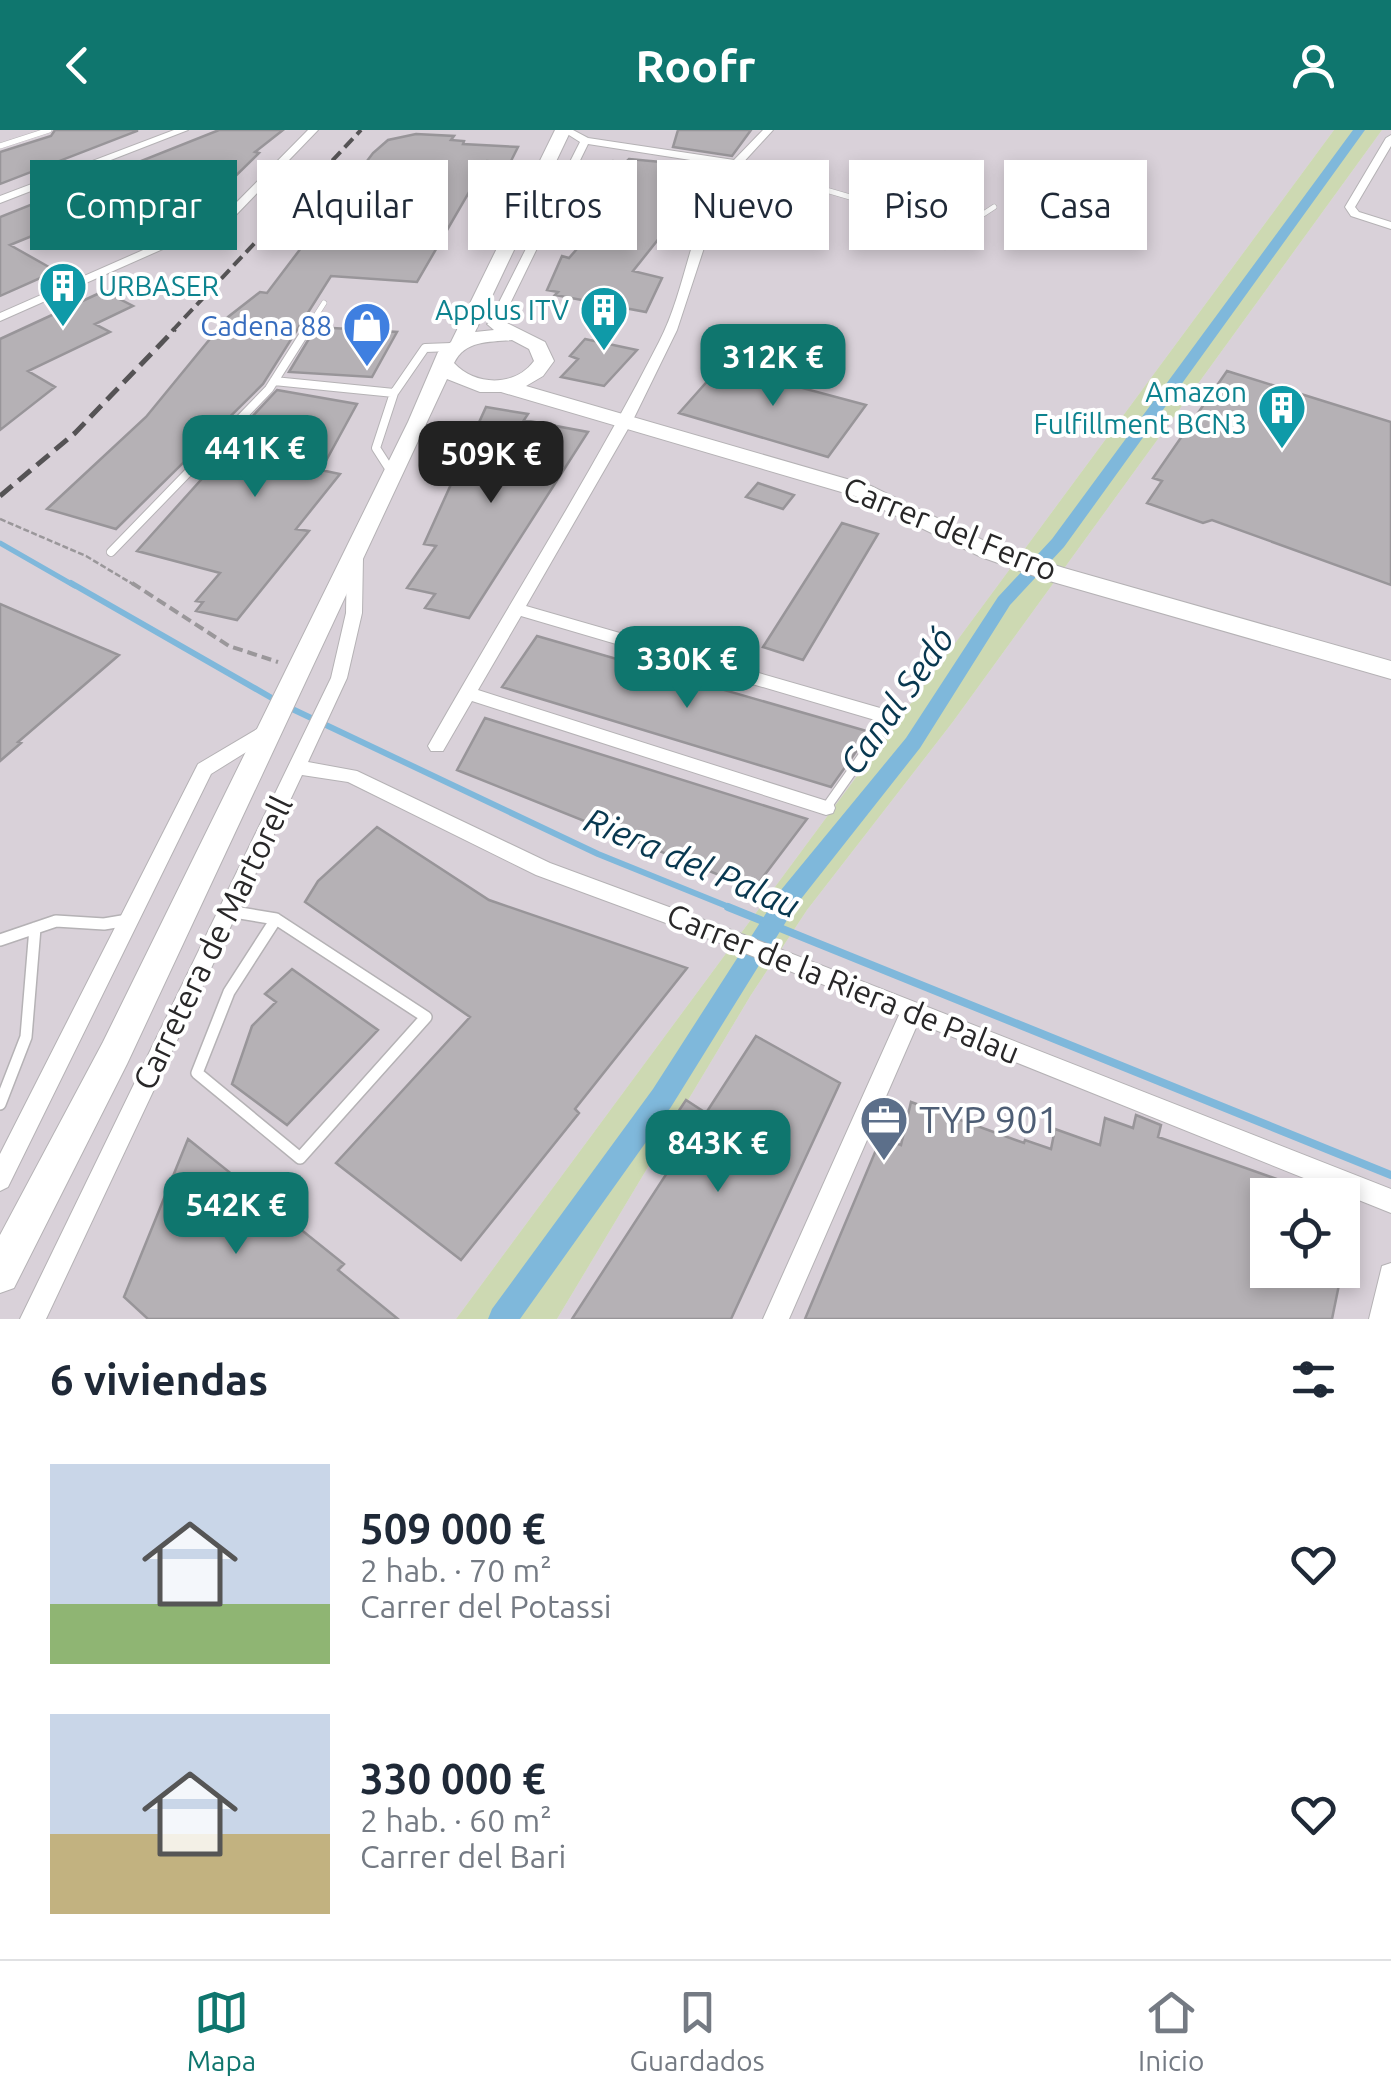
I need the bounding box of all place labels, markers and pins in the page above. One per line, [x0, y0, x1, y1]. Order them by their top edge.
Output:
building icon: URBASER [37, 260, 89, 328]
place label: URBASER [98, 270, 219, 301]
building icon: Applus ITV [578, 284, 630, 352]
place label: Applus ITV [435, 294, 569, 325]
shop icon: Cadena 88 [341, 300, 393, 368]
place label: Cadena 88 [200, 310, 332, 341]
pin: 312K € [692, 324, 854, 409]
place label: Amazon Fulfillment BCN3 [1033, 376, 1247, 439]
building icon: Amazon Fulfillment BCN3 [1256, 382, 1308, 450]
pin: 441K € [174, 415, 336, 500]
pin: 509K € [410, 421, 572, 506]
pin: 330K € [606, 626, 768, 711]
office icon: TYP 901 [858, 1094, 910, 1162]
place label: TYP 901 [919, 1098, 1059, 1140]
pin: 843K € [637, 1110, 799, 1195]
pin: 542K € [155, 1172, 317, 1257]

